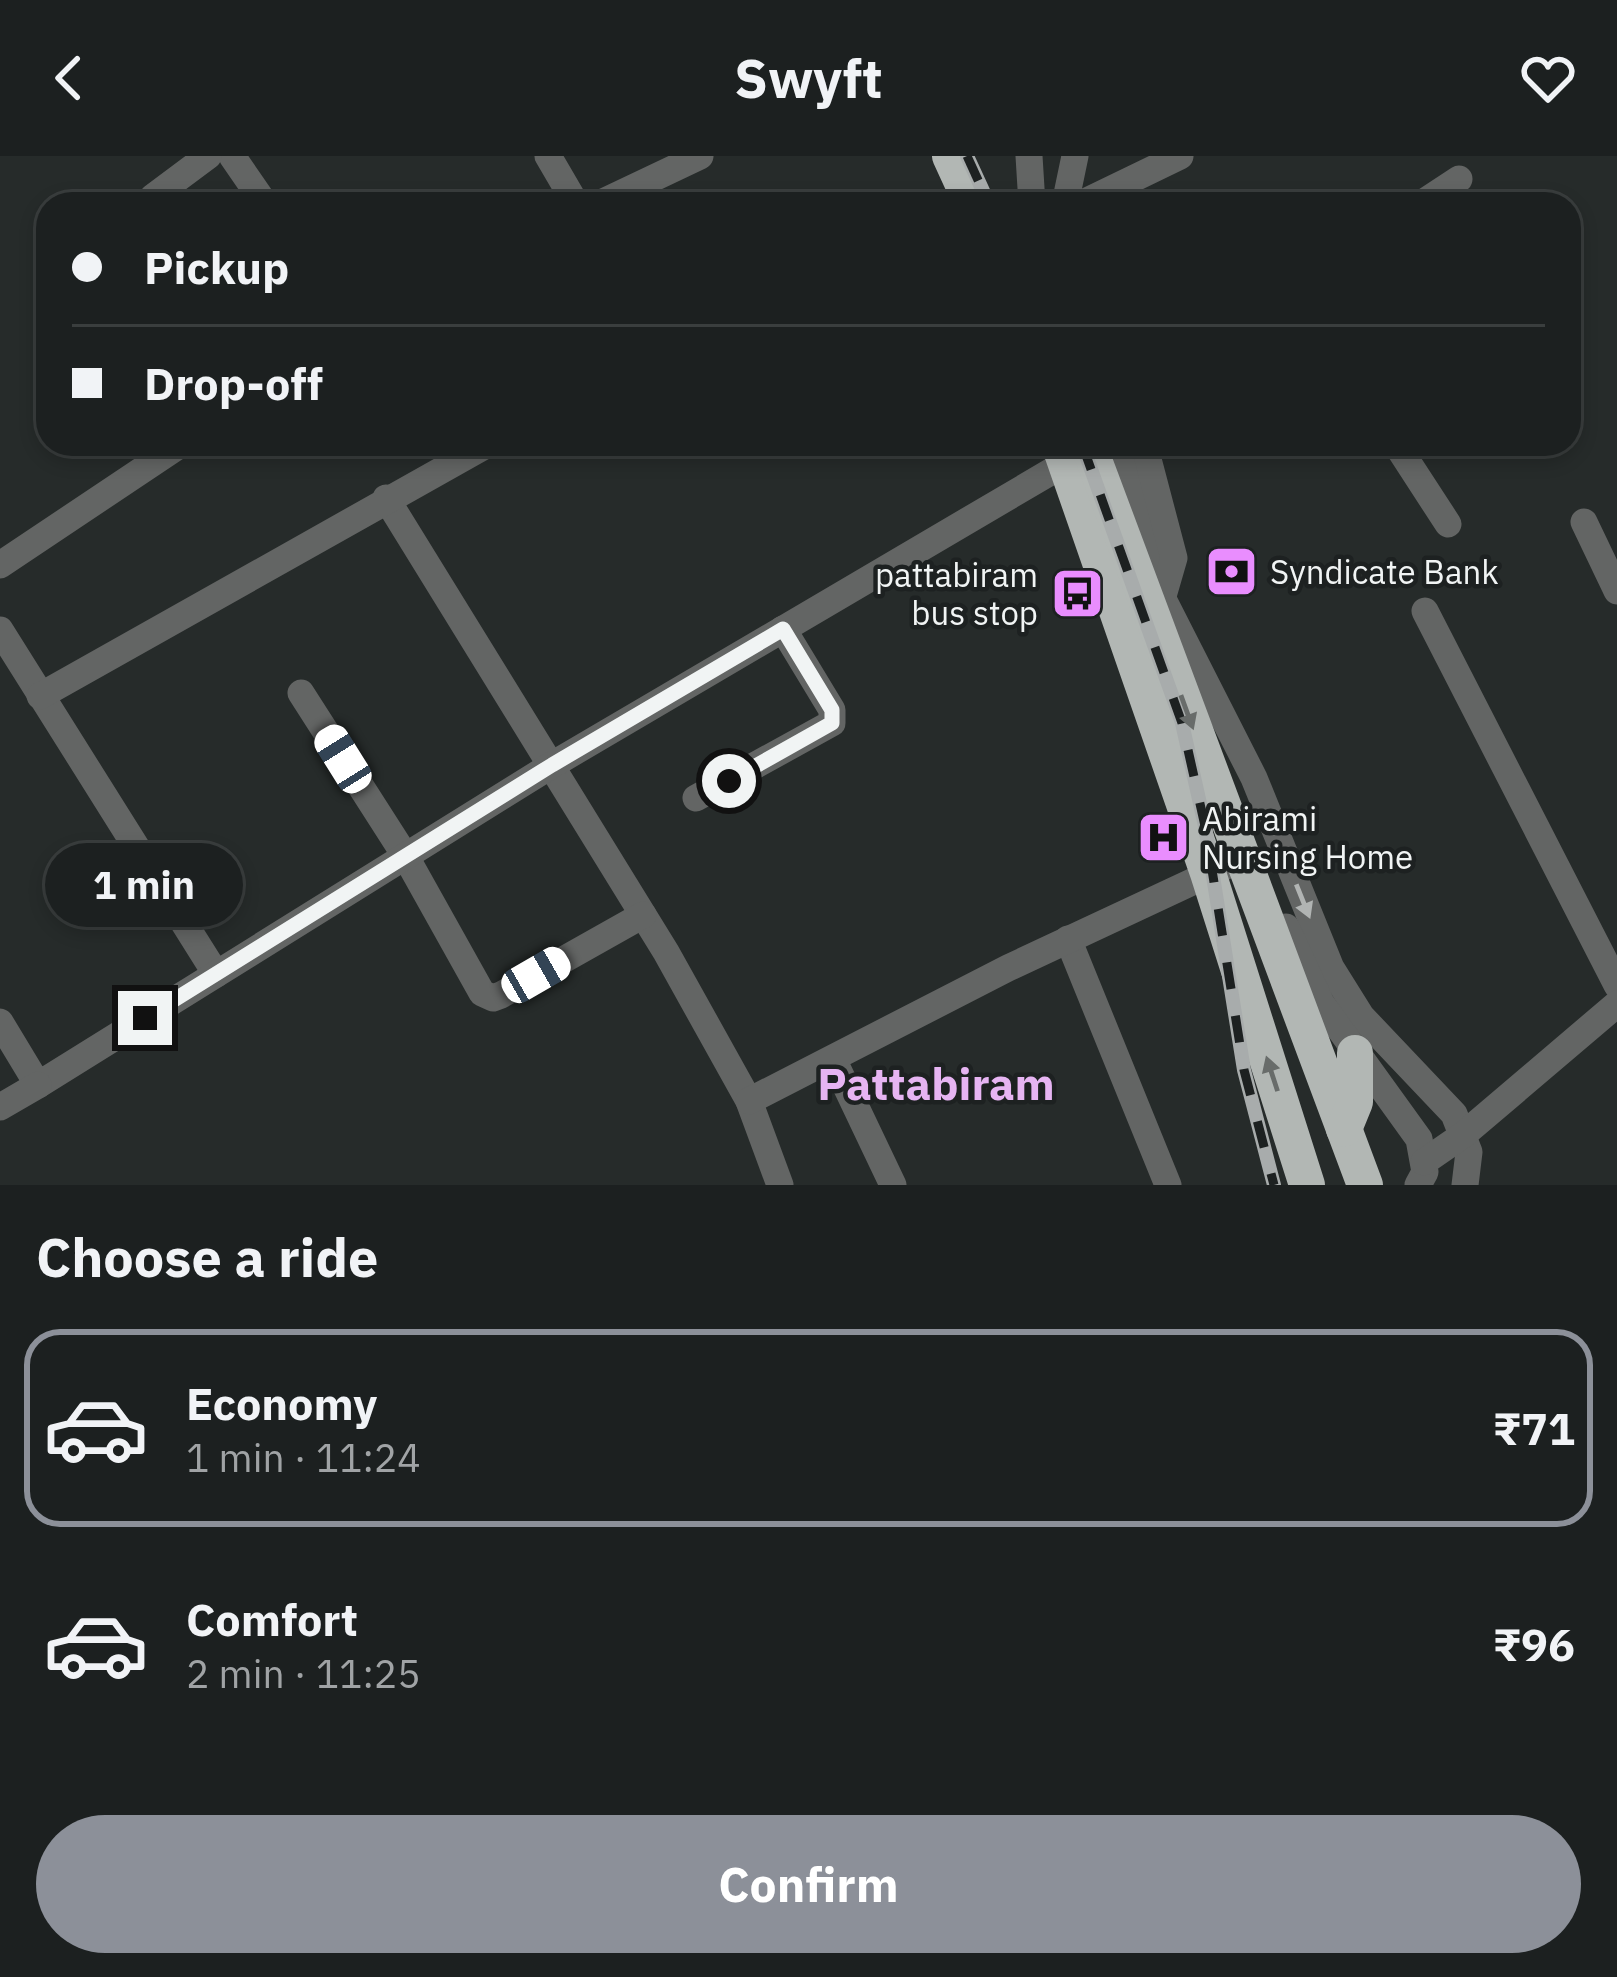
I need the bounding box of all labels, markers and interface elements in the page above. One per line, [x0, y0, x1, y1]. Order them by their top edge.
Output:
text: Swyft [734, 43, 883, 113]
icon: back [36, 45, 102, 111]
icon: heart [1515, 45, 1581, 111]
text: Pickup [144, 238, 289, 296]
text: Drop-off [144, 354, 323, 412]
bank icon: Syndicate Bank [1203, 543, 1259, 599]
place label: Syndicate Bank [1270, 550, 1499, 593]
place label: pattabiram bus stop [875, 553, 1038, 634]
bus stop icon: pattabiram bus stop [1049, 565, 1105, 621]
one-way arrow [1178, 694, 1197, 730]
car [309, 719, 377, 799]
route start [702, 754, 756, 808]
place label: Abirami Nursing Home [1202, 797, 1413, 878]
hospital icon: Abirami Nursing Home [1135, 809, 1191, 865]
callout: 1 min [46, 844, 244, 928]
text: 1 min [93, 859, 195, 910]
one-way arrow [1295, 884, 1314, 920]
car [496, 941, 576, 1009]
route end [118, 991, 172, 1045]
district label: Pattabiram [817, 1054, 1055, 1112]
one-way arrow [1261, 1055, 1280, 1092]
text: Choose a ride [36, 1222, 378, 1292]
icon: car [42, 1374, 150, 1482]
text: Economy [186, 1374, 377, 1432]
text: ₹71 [1493, 1399, 1575, 1457]
text: 1 min · 11:24 [186, 1432, 421, 1483]
icon: car [42, 1590, 150, 1698]
text: Comfort [186, 1590, 358, 1648]
text: ₹96 [1493, 1615, 1575, 1673]
text: 2 min · 11:25 [186, 1648, 421, 1699]
button: Confirm [36, 1815, 1581, 1953]

